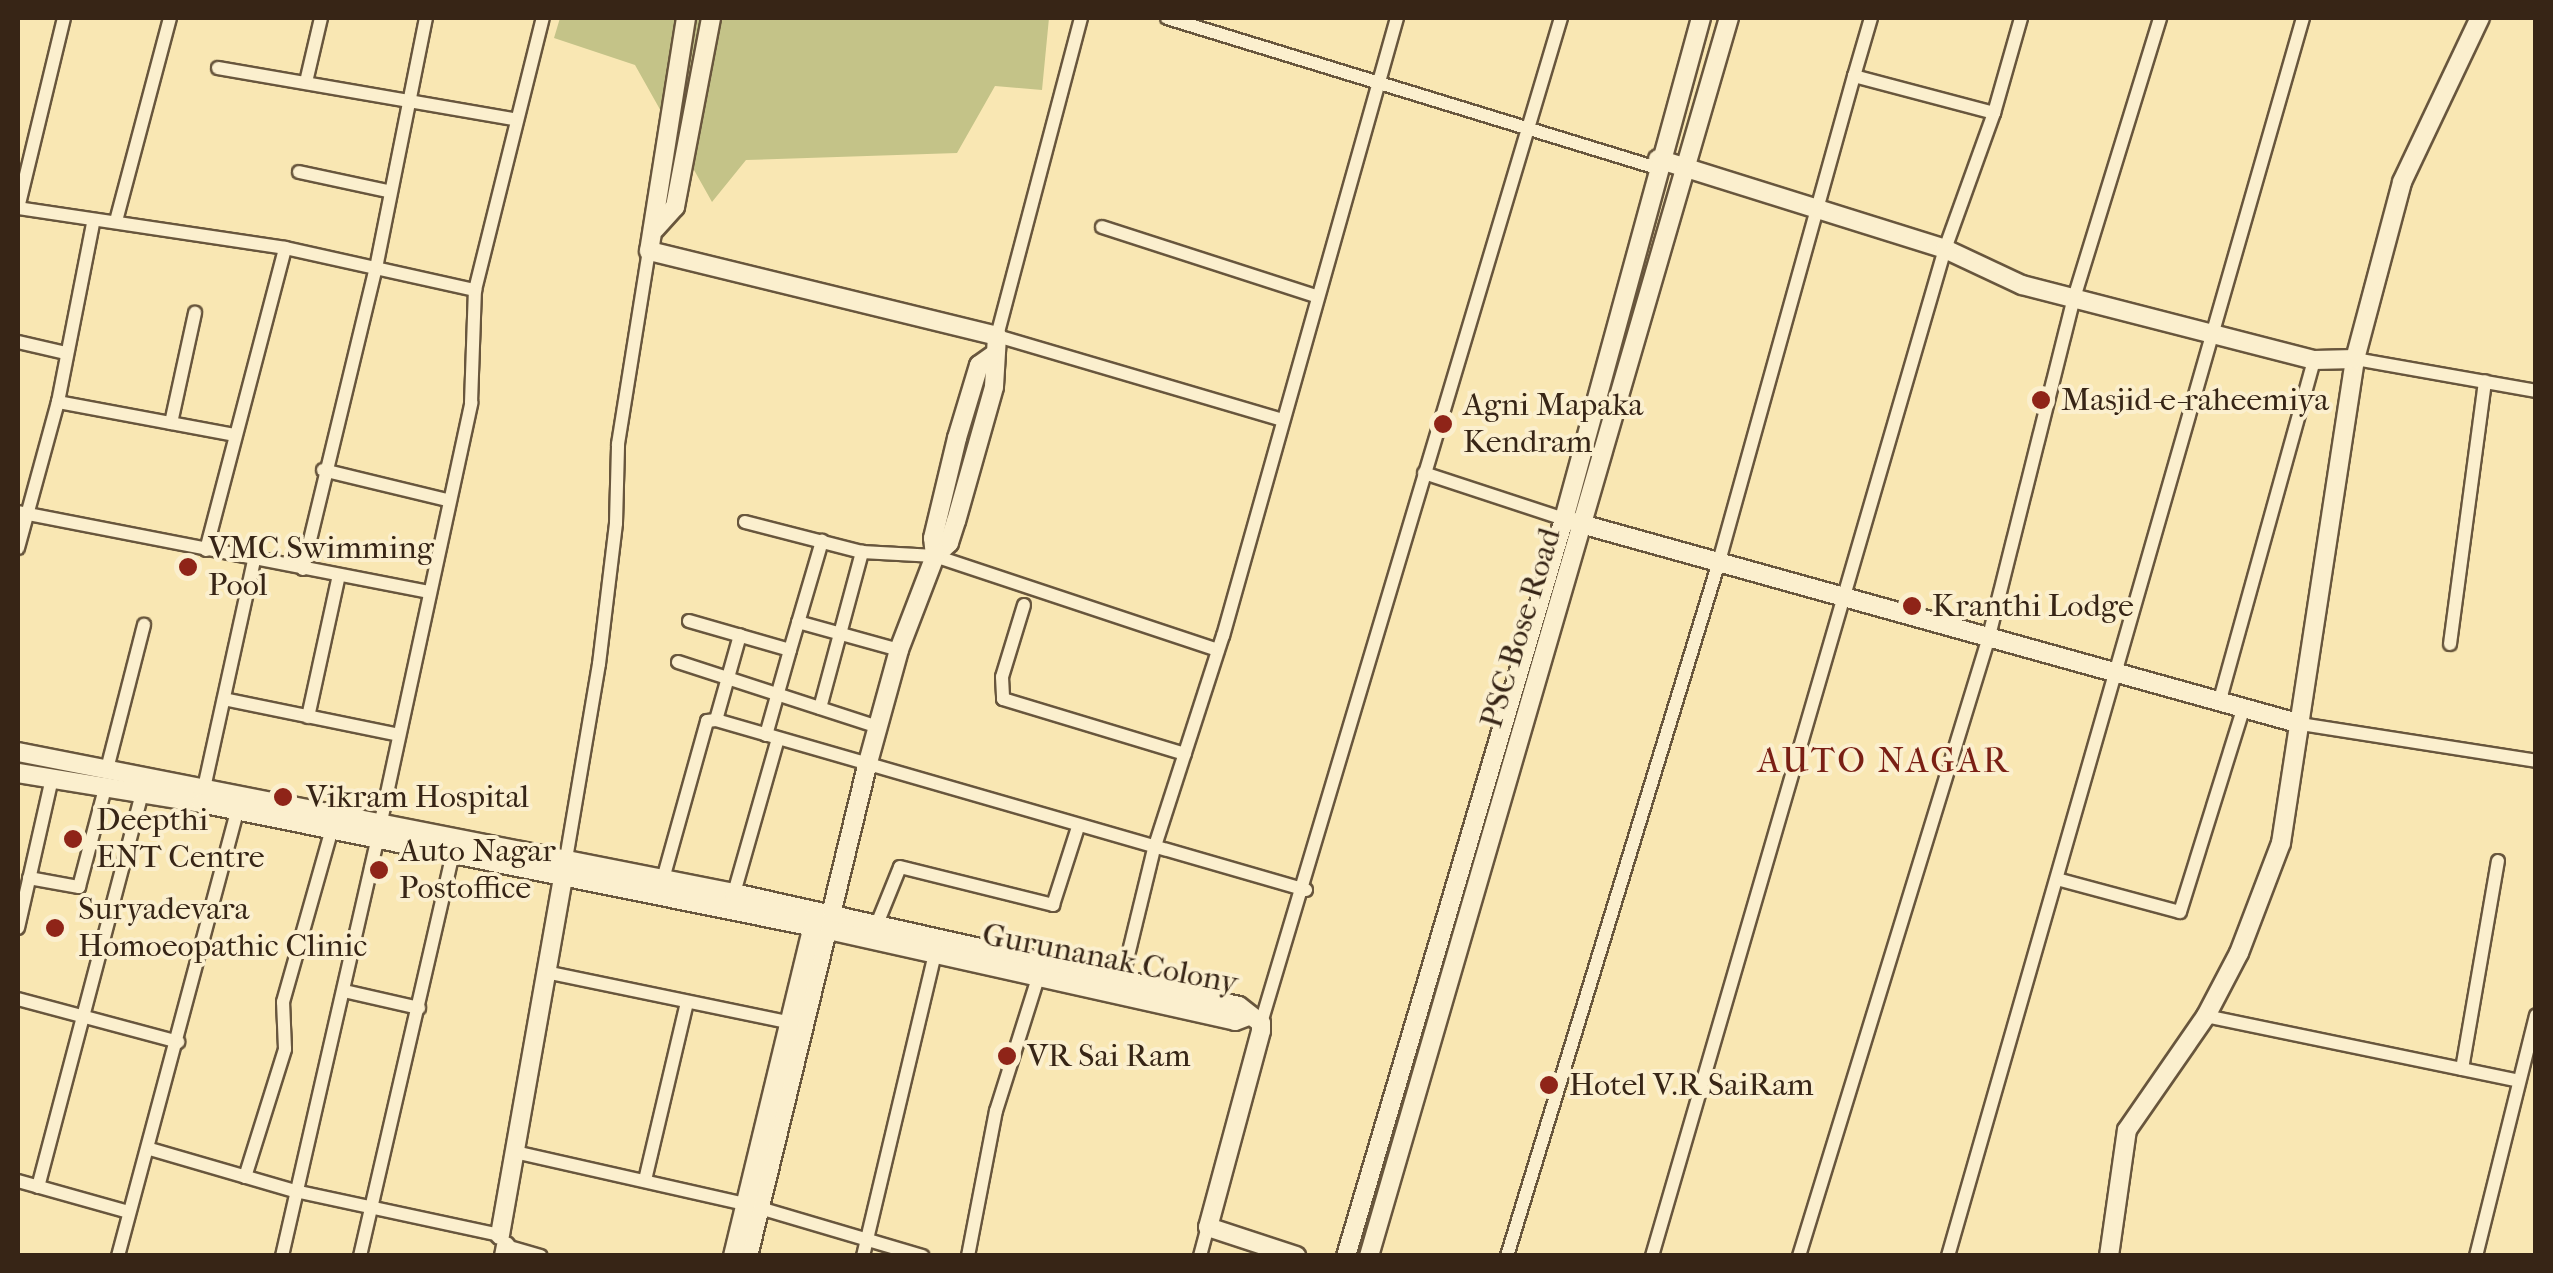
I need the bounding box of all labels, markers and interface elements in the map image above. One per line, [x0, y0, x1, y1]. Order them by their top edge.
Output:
place label: Masjid-e-raheemiya [2061, 381, 2329, 419]
place label: Agni Mapaka Kendram [1463, 387, 1643, 462]
marker: Masjid-e-raheemiya [2030, 389, 2052, 411]
marker: Agni Mapaka Kendram [1432, 413, 1454, 435]
street label: PSC Bose Road [1472, 523, 1570, 733]
place label: VMC Swimming Pool [208, 530, 434, 605]
marker: VMC Swimming Pool [177, 556, 199, 578]
place label: Kranthi Lodge [1932, 587, 2134, 625]
marker: Kranthi Lodge [1901, 595, 1923, 617]
district label: AUTO NAGAR [1757, 740, 2011, 782]
place label: Vikram Hospital [306, 778, 529, 816]
marker: Vikram Hospital [270, 784, 296, 810]
place label: Deepthi ENT Centre [96, 802, 265, 877]
marker: Deepthi ENT Centre [60, 826, 86, 852]
place label: Auto Nagar Postoffice [399, 833, 556, 908]
marker: Auto Nagar Postoffice [368, 859, 390, 881]
place label: Suryadevara Homoeopathic Clinic [78, 891, 367, 966]
marker: Suryadevara Homoeopathic Clinic [42, 915, 68, 941]
street label: Gurunanak Colony [979, 915, 1241, 1003]
place label: VR Sai Ram [1027, 1037, 1191, 1075]
marker: VR Sai Ram [996, 1045, 1018, 1067]
place label: Hotel V.R SaiRam [1569, 1066, 1814, 1104]
marker: Hotel V.R SaiRam [1538, 1074, 1560, 1096]

